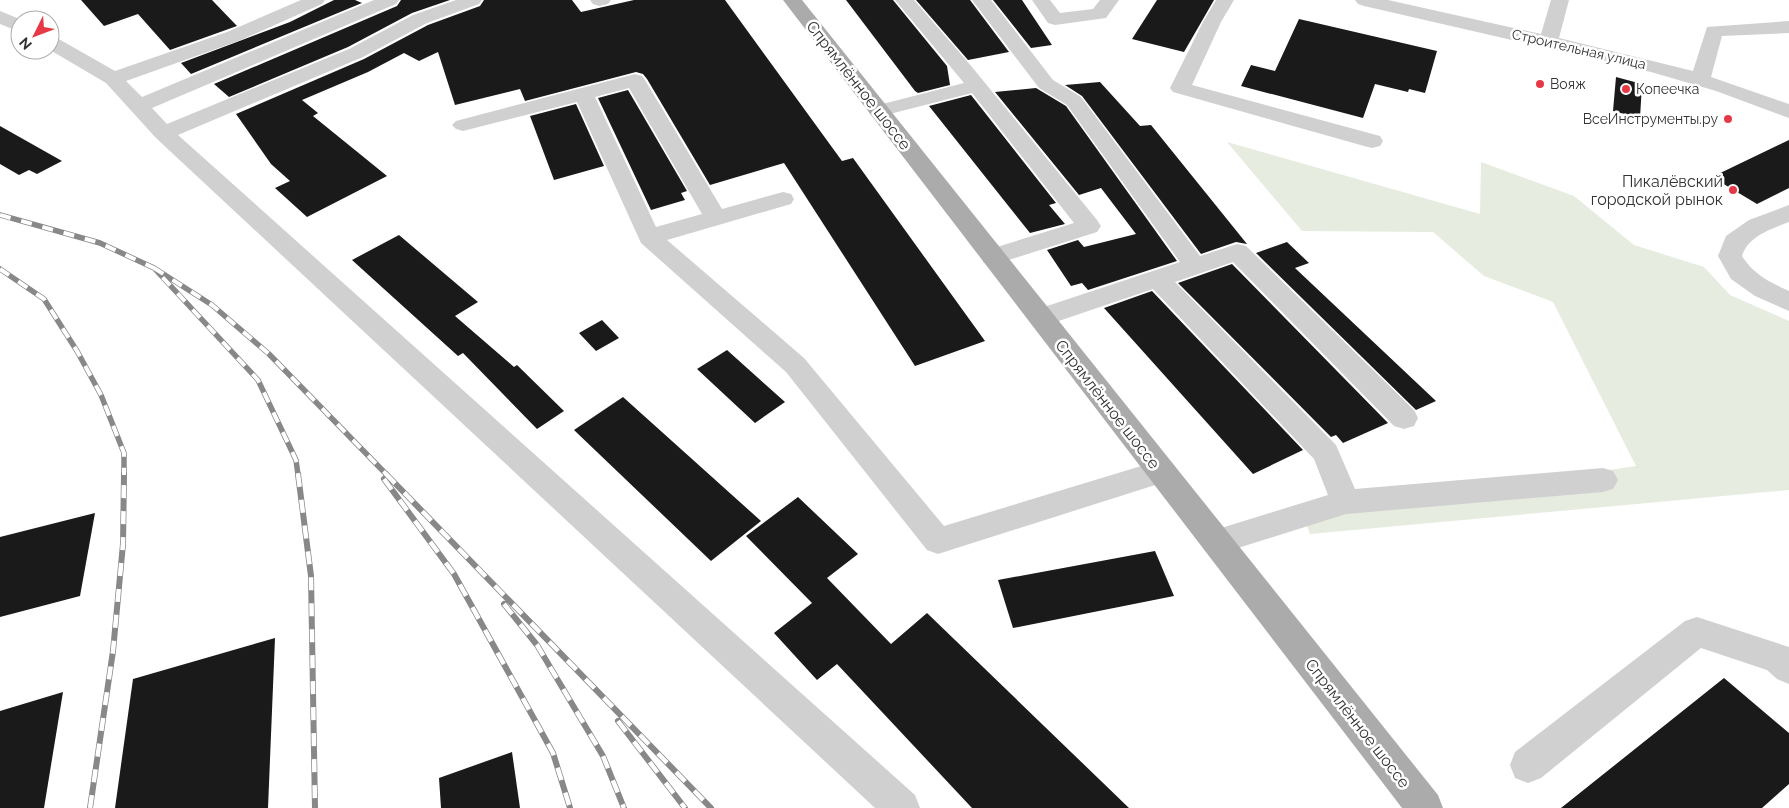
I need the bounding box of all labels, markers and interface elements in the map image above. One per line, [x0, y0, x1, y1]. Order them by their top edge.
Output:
north arrow [10, 10, 60, 60]
street label: Спрямлённое шоссе [802, 17, 915, 154]
street label: Строительная улица [1510, 26, 1648, 72]
text: N [16, 34, 35, 53]
place label: Вояж [1550, 76, 1586, 92]
marker: Вояж [1534, 78, 1546, 90]
place label: Копеечка [1636, 81, 1699, 97]
marker: Копеечка [1620, 83, 1632, 95]
place label: ВсеИнструменты.ру [1583, 111, 1718, 127]
marker: ВсеИнструменты.ру [1722, 113, 1734, 125]
place label: Пикалёвский городской рынок [1591, 172, 1723, 209]
marker: Пикалёвский городской рынок [1727, 184, 1739, 196]
street label: Спрямлённое шоссе [1051, 336, 1164, 473]
street label: Спрямлённое шоссе [1301, 655, 1414, 792]

